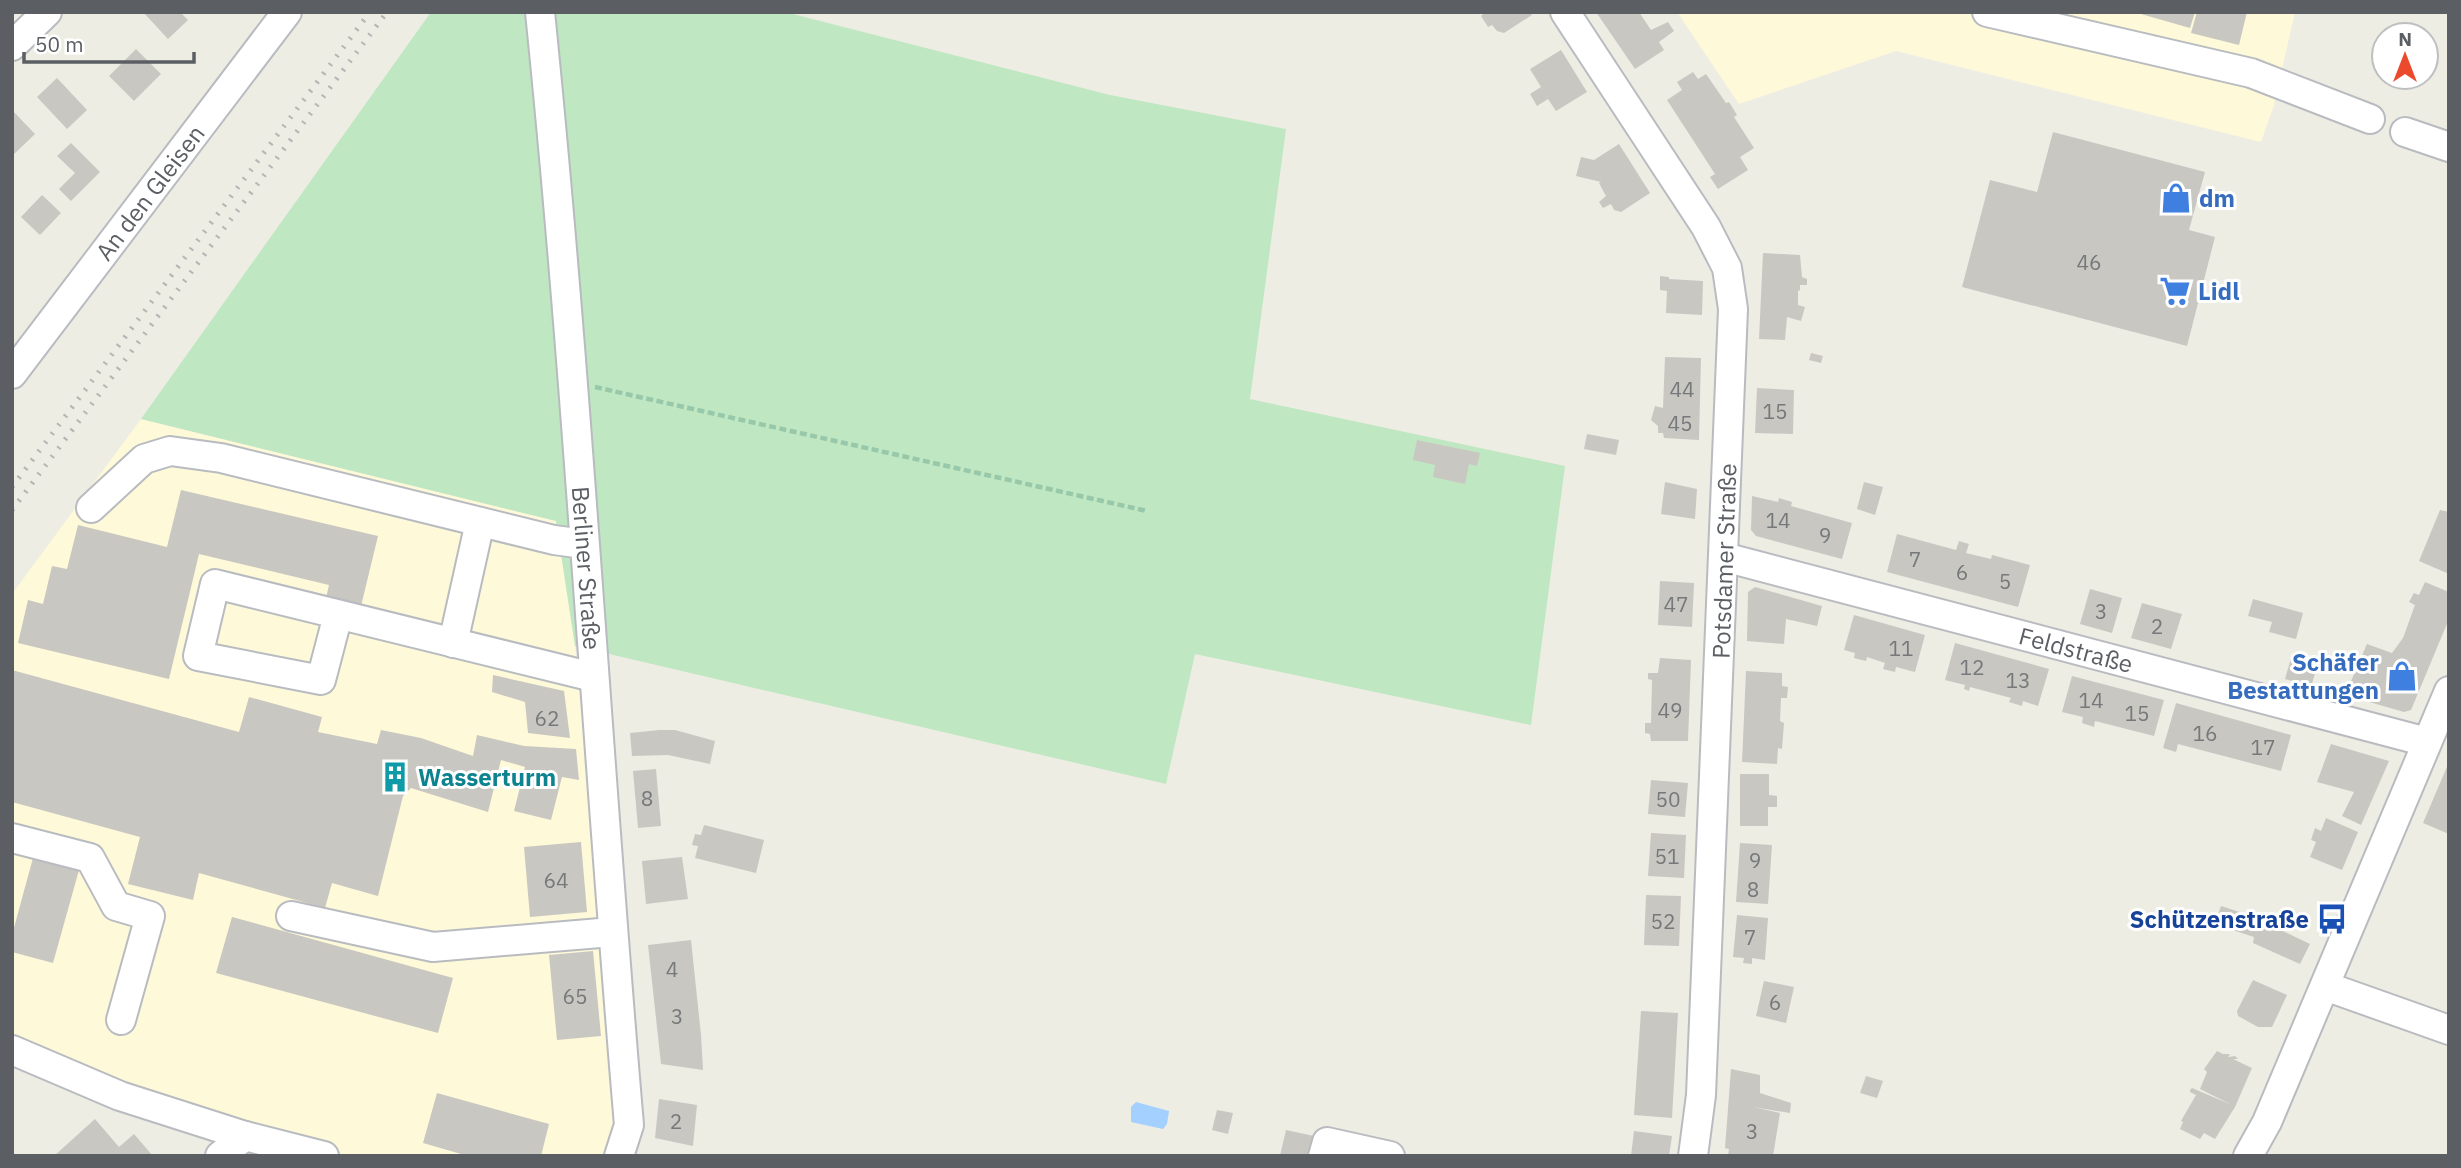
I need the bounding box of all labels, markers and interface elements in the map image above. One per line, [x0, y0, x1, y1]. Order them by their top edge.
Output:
scale bar [24, 21, 194, 65]
north arrow [2370, 21, 2440, 91]
text: N [2398, 27, 2412, 51]
text: 50 m [35, 30, 84, 58]
street label: An den Gleisen [88, 118, 212, 267]
shop icon: dm [2159, 181, 2193, 215]
place label: dm [2199, 182, 2235, 214]
house number: 46 [2076, 248, 2102, 276]
supermarket icon: Lidl [2158, 274, 2192, 308]
place label: Lidl [2198, 275, 2239, 307]
house number: 44 [1669, 375, 1695, 403]
house number: 15 [1762, 397, 1788, 425]
house number: 45 [1667, 409, 1693, 437]
street label: Potsdamer Straße [1705, 463, 1743, 659]
street label: Berliner Straße [565, 485, 609, 651]
house number: 14 [1765, 506, 1791, 534]
house number: 9 [1819, 521, 1831, 549]
house number: 7 [1909, 545, 1921, 573]
house number: 6 [1956, 558, 1968, 586]
house number: 5 [1999, 567, 2011, 595]
house number: 47 [1663, 590, 1689, 618]
house number: 3 [2095, 597, 2107, 625]
house number: 2 [2151, 612, 2163, 640]
street label: Feldstraße [2016, 619, 2136, 680]
house number: 11 [1888, 634, 1914, 662]
place label: Schäfer Bestattungen [2227, 646, 2379, 706]
house number: 12 [1959, 653, 1985, 681]
shop icon: Schäfer Bestattungen [2385, 659, 2419, 693]
house number: 13 [2005, 666, 2031, 694]
house number: 14 [2078, 686, 2104, 714]
house number: 49 [1657, 696, 1683, 724]
house number: 15 [2124, 699, 2150, 727]
house number: 62 [534, 704, 560, 732]
house number: 16 [2192, 719, 2218, 747]
house number: 17 [2250, 733, 2276, 761]
building icon: Wasserturm [378, 760, 412, 794]
place label: Wasserturm [418, 761, 556, 793]
house number: 8 [641, 784, 653, 812]
house number: 50 [1655, 785, 1681, 813]
house number: 51 [1654, 842, 1680, 870]
house number: 9 [1749, 846, 1761, 874]
house number: 64 [543, 866, 569, 894]
house number: 8 [1747, 875, 1759, 903]
bus stop icon: Schützenstraße [2315, 902, 2349, 936]
place label: Schützenstraße [2130, 903, 2309, 935]
house number: 52 [1650, 907, 1676, 935]
house number: 7 [1744, 923, 1756, 951]
house number: 4 [666, 955, 678, 983]
house number: 65 [562, 982, 588, 1010]
house number: 6 [1769, 988, 1781, 1016]
house number: 3 [671, 1002, 683, 1030]
house number: 2 [670, 1107, 682, 1135]
house number: 3 [1746, 1117, 1758, 1145]

